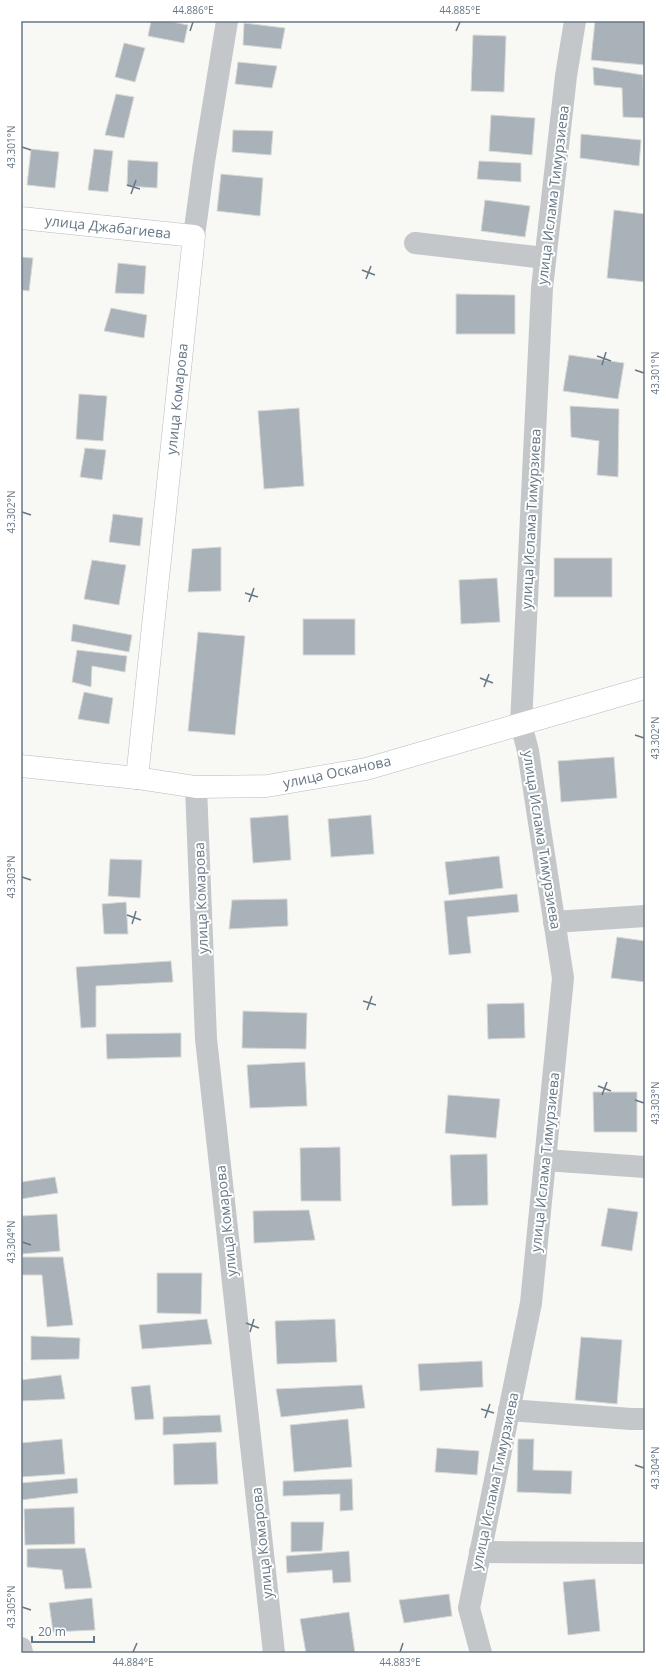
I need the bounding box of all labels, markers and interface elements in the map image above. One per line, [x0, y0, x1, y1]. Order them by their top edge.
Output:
text: 44.886°E [172, 3, 214, 17]
text: 44.885°E [439, 3, 481, 17]
street label: улица Ислама Тимурзиева [532, 104, 573, 286]
text: 43.301°N [4, 125, 18, 169]
street label: улица Джабагиева [44, 210, 172, 243]
street label: улица Комарова [161, 342, 192, 456]
text: 43.301°N [648, 351, 662, 395]
street label: улица Ислама Тимурзиева [516, 428, 545, 610]
text: 43.302°N [4, 490, 18, 534]
text: 43.302°N [648, 716, 662, 760]
street label: улица Ислама Тимурзиева [519, 749, 566, 931]
street label: улица Осканова [281, 751, 393, 792]
street label: улица Комарова [189, 842, 212, 954]
text: 43.303°N [4, 855, 18, 899]
street label: улица Ислама Тимурзиева [526, 1071, 563, 1253]
text: 43.303°N [648, 1081, 662, 1125]
street label: улица Комарова [210, 1164, 241, 1278]
text: 43.304°N [4, 1220, 18, 1264]
street label: улица Ислама Тимурзиева [466, 1391, 523, 1571]
text: 43.304°N [648, 1446, 662, 1490]
street label: улица Комарова [246, 1486, 277, 1600]
text: 43.305°N [4, 1585, 18, 1629]
scale bar [32, 1618, 94, 1644]
text: 20 m [38, 1623, 66, 1640]
text: 44.884°E [112, 1655, 154, 1669]
text: 44.883°E [379, 1655, 421, 1669]

